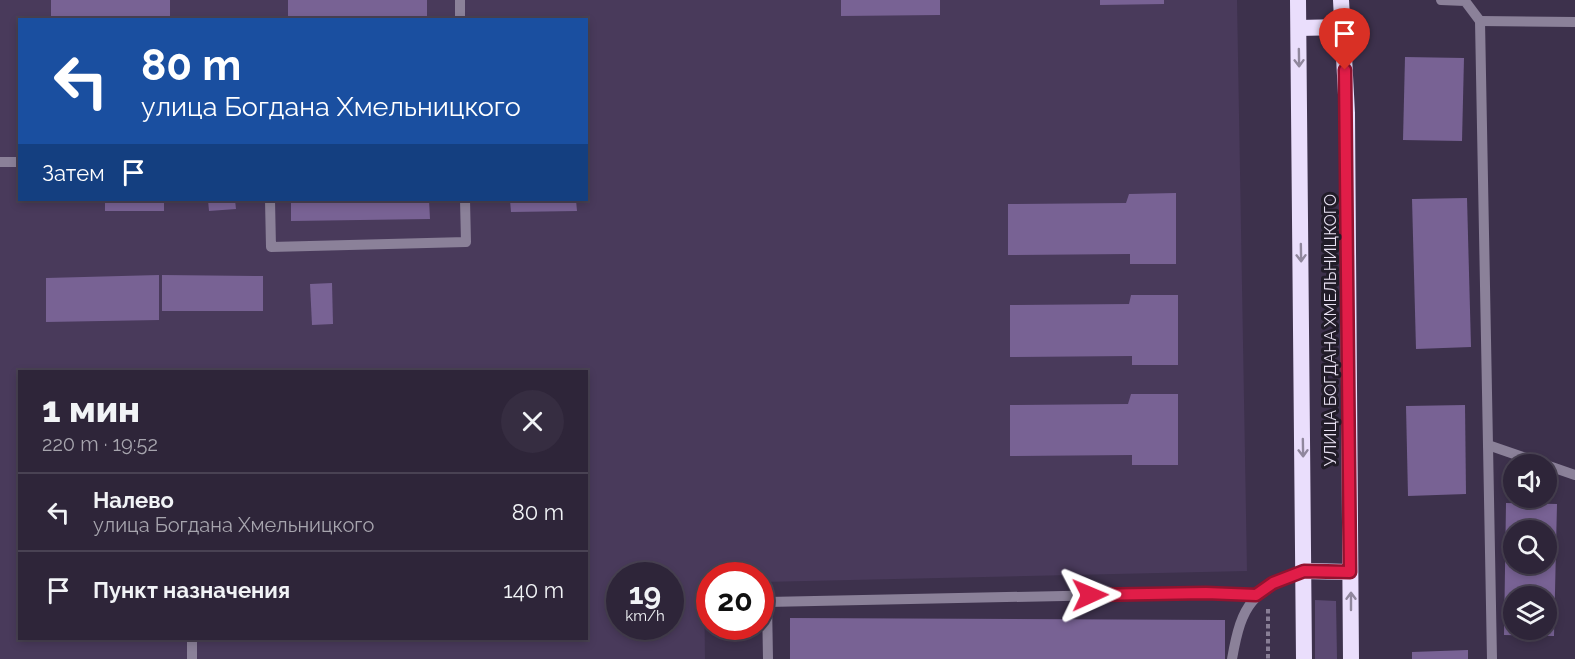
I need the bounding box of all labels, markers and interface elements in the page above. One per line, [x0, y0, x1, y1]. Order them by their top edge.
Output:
pin [1319, 8, 1370, 70]
icon: arrive [1328, 17, 1361, 50]
text: 80 m [141, 41, 241, 90]
icon: left [42, 42, 120, 120]
one-way arrow [1293, 48, 1305, 68]
text: улица Богдана Хмельницкого [141, 91, 521, 122]
icon: arrive [117, 156, 150, 189]
text: Затем [42, 160, 105, 186]
street label: УЛИЦА БОГДАНА ХМЕЛЬНИЦКОГО [1321, 194, 1340, 466]
one-way arrow [1295, 243, 1307, 263]
text: 1 мин [42, 388, 140, 430]
button: close [501, 390, 564, 453]
text: 220 m · 19:52 [42, 432, 158, 456]
one-way arrow [1297, 438, 1308, 458]
map controls [1503, 454, 1557, 640]
button: sound [1503, 454, 1557, 508]
text: Налево [93, 487, 174, 513]
icon: left [42, 496, 75, 529]
text: 80 m [512, 499, 564, 525]
text: улица Богдана Хмельницкого [93, 513, 374, 537]
button: search [1503, 520, 1557, 574]
speed limit sign: 20 [696, 562, 774, 640]
position arrow [1058, 563, 1122, 627]
icon: arrive [42, 574, 75, 607]
text: 19 [629, 576, 661, 611]
text: Пункт назначения [93, 577, 290, 603]
text: 140 m [503, 577, 564, 603]
button: layers [1503, 586, 1557, 640]
one-way arrow [1345, 591, 1356, 611]
text: km/h [625, 607, 665, 625]

